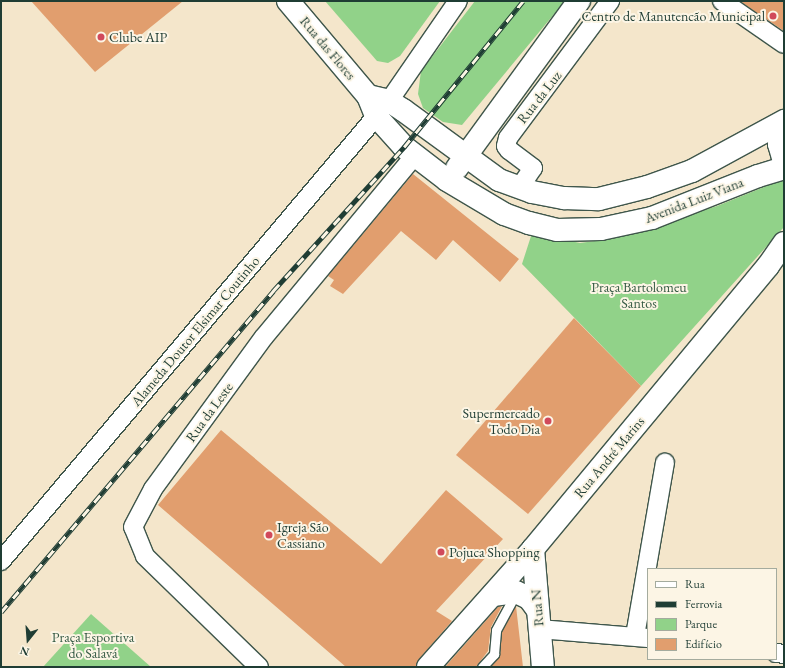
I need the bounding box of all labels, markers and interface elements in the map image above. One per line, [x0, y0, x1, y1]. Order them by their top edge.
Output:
place label: Centro de Manutencão Municipal [581, 8, 765, 24]
marker: Centro de Manutencão Municipal [768, 11, 778, 21]
street label: Rua das Flores [297, 13, 359, 83]
place label: Clube AIP [109, 29, 167, 45]
marker: Clube AIP [96, 32, 106, 42]
street label: Rua da Luz [513, 67, 565, 127]
street label: Avenida Luiz Viana [642, 173, 746, 227]
street label: Alameda Doutor Elsimar Coutinho [127, 253, 263, 409]
park label: Praça Bartolomeu Santos [591, 279, 687, 312]
street label: Rua da Leste [182, 379, 236, 445]
place label: Supermercado Todo Dia [463, 405, 540, 438]
street label: Rua André Marins [570, 413, 648, 501]
marker: Supermercado Todo Dia [543, 416, 553, 426]
place label: Igreja São Cassiano [277, 519, 329, 552]
marker: Igreja São Cassiano [264, 530, 274, 540]
place label: Pojuca Shopping [449, 544, 539, 560]
marker: Pojuca Shopping [436, 547, 446, 557]
legend [647, 568, 777, 660]
text: Rua [685, 576, 705, 592]
street label: Rua N [527, 589, 547, 627]
text: Ferrovia [685, 596, 722, 612]
text: Parque [685, 616, 717, 632]
north arrow [8, 620, 48, 660]
park label: Praça Esportiva do Salavá [52, 629, 134, 662]
text: Edifício [685, 636, 722, 652]
text: N [18, 643, 31, 659]

